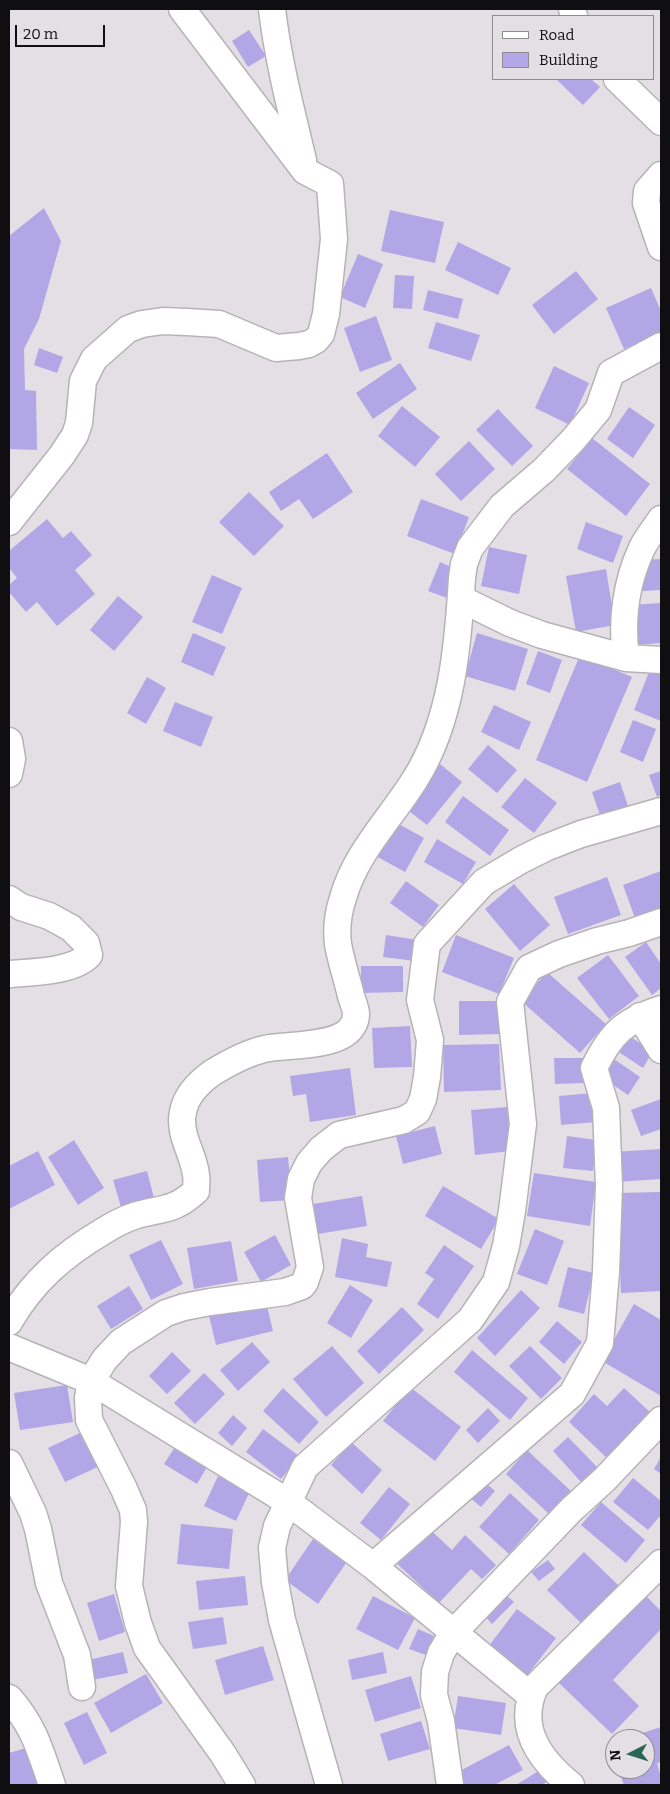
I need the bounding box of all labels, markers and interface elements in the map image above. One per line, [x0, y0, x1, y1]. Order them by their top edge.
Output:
scale bar [18, 15, 108, 47]
legend [492, 15, 655, 80]
text: 20 m [23, 25, 58, 43]
text: Road [539, 26, 574, 44]
text: Building [539, 51, 598, 69]
north arrow [605, 1729, 655, 1779]
text: N [607, 1749, 624, 1761]

